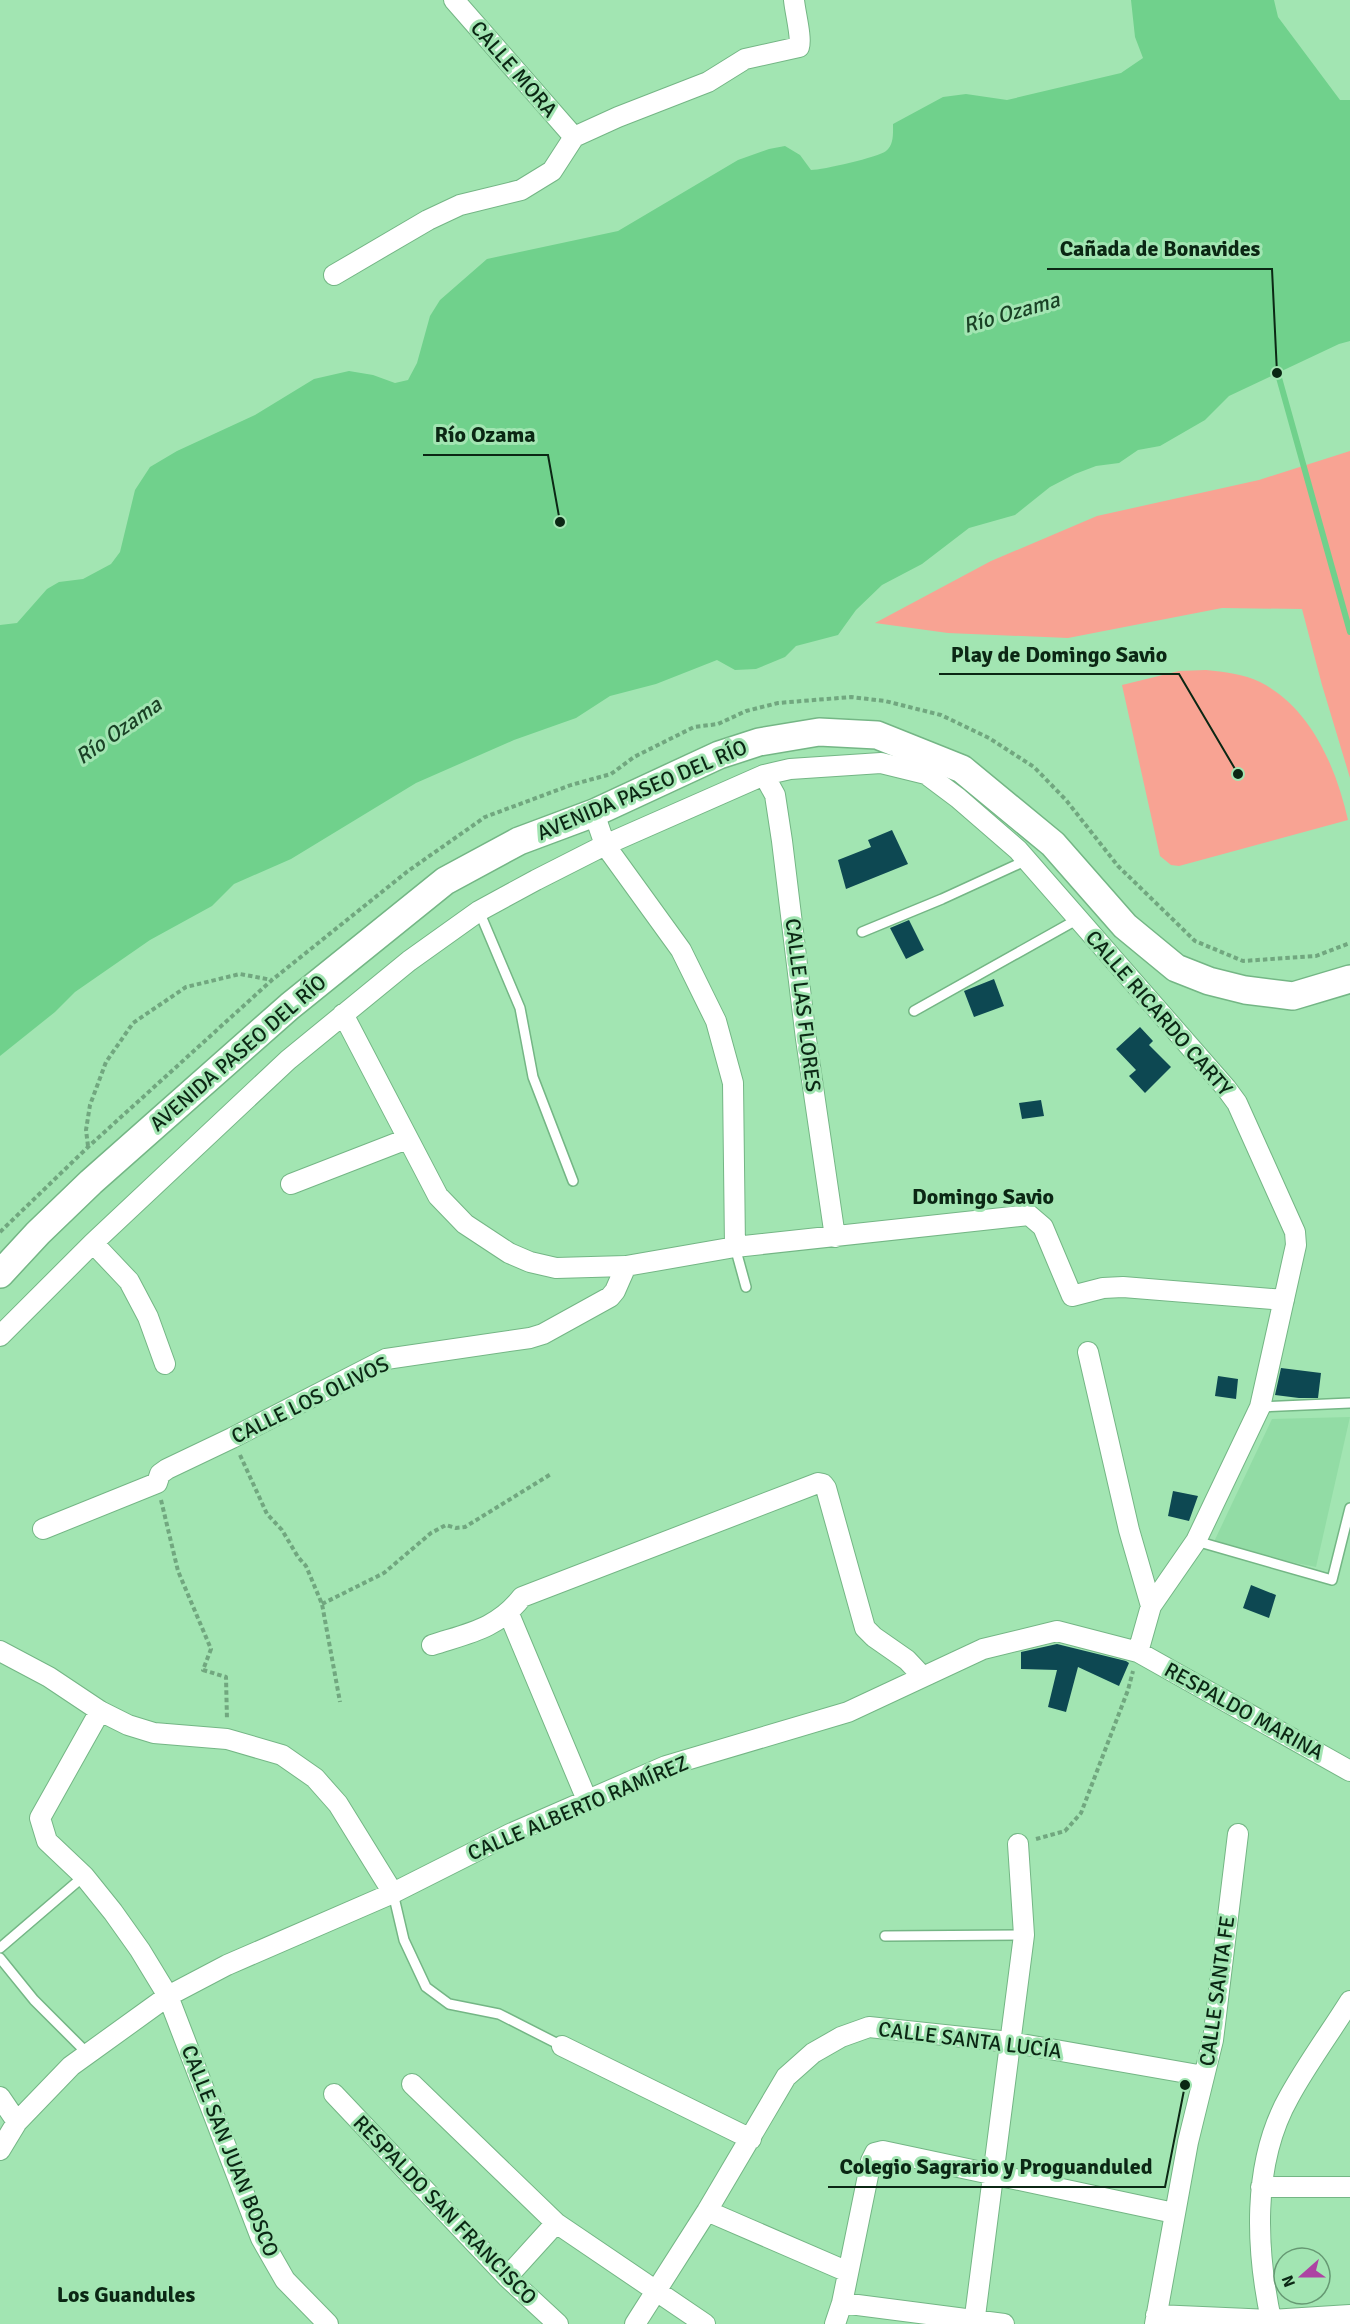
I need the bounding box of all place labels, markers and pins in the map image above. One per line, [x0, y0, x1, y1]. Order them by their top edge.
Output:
callout: Cañada de Bonavides [1047, 229, 1272, 269]
callout: Río Ozama [423, 415, 548, 455]
callout: Play de Domingo Savio [939, 634, 1179, 674]
callout: Colegio Sagrario y Proguanduled [828, 2147, 1165, 2187]

